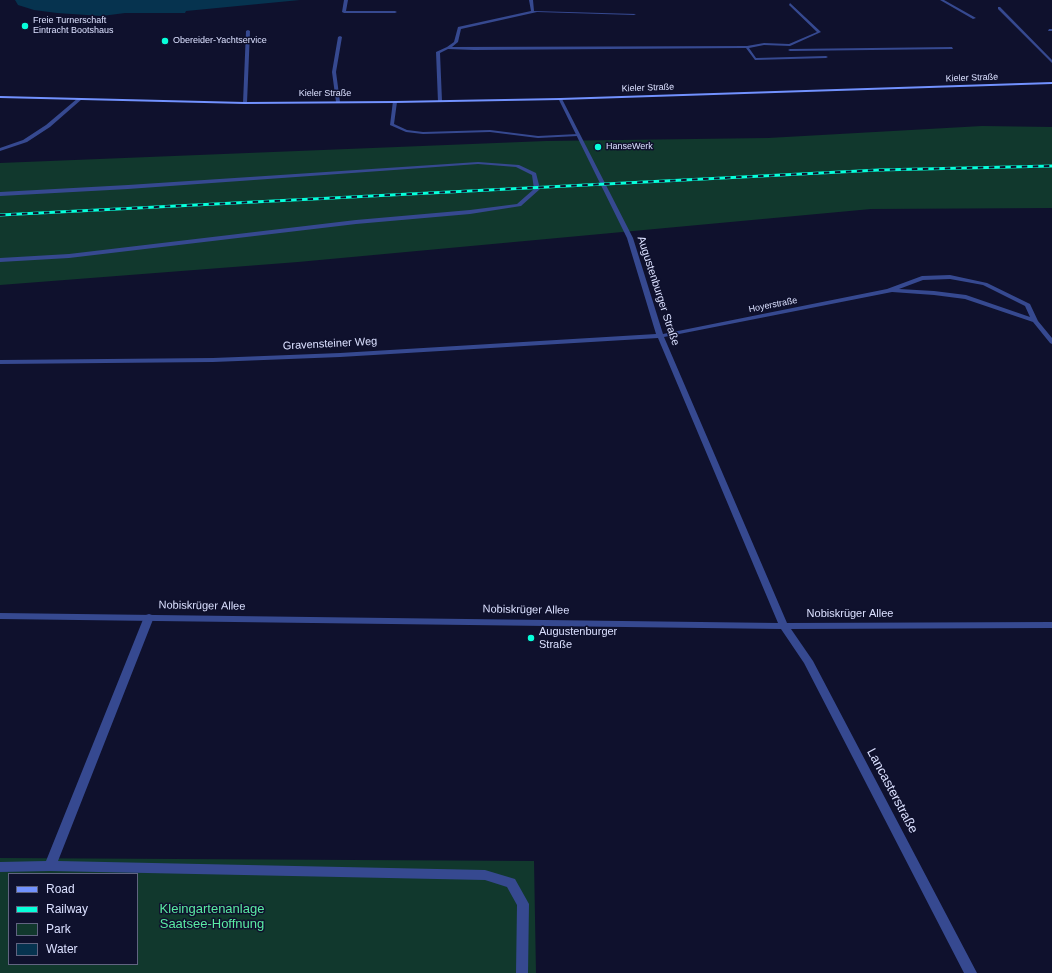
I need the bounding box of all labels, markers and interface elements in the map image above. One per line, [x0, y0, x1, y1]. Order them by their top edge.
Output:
place label: Freie Turnerschaft Eintracht Bootshaus [33, 16, 114, 37]
marker: Freie Turnerschaft Eintracht Bootshaus [20, 21, 30, 31]
marker: Obereider-Yachtservice [160, 36, 170, 46]
place label: Obereider-Yachtservice [173, 36, 267, 46]
street label: Kieler Straße [946, 72, 998, 84]
street label: Kieler Straße [622, 82, 674, 94]
street label: Kieler Straße [299, 89, 351, 99]
marker: HanseWerk [593, 142, 603, 152]
place label: HanseWerk [606, 142, 653, 152]
street label: Augustenburger Straße [634, 235, 682, 347]
street label: Hoyerstraße [748, 295, 798, 315]
street label: Gravensteiner Weg [282, 335, 378, 353]
street label: Nobiskrüger Allee [158, 599, 246, 613]
street label: Nobiskrüger Allee [482, 603, 570, 617]
street label: Nobiskrüger Allee [807, 607, 893, 621]
place label: Augustenburger Straße [539, 625, 617, 651]
marker: Augustenburger Straße [526, 633, 536, 643]
street label: Lancasterstraße [863, 746, 921, 836]
legend [8, 873, 138, 965]
text: Road [46, 882, 75, 896]
park label: Kleingartenanlage Saatsee-Hoffnung [160, 901, 264, 932]
text: Railway [46, 902, 88, 916]
text: Park [46, 922, 71, 936]
text: Water [46, 942, 78, 956]

